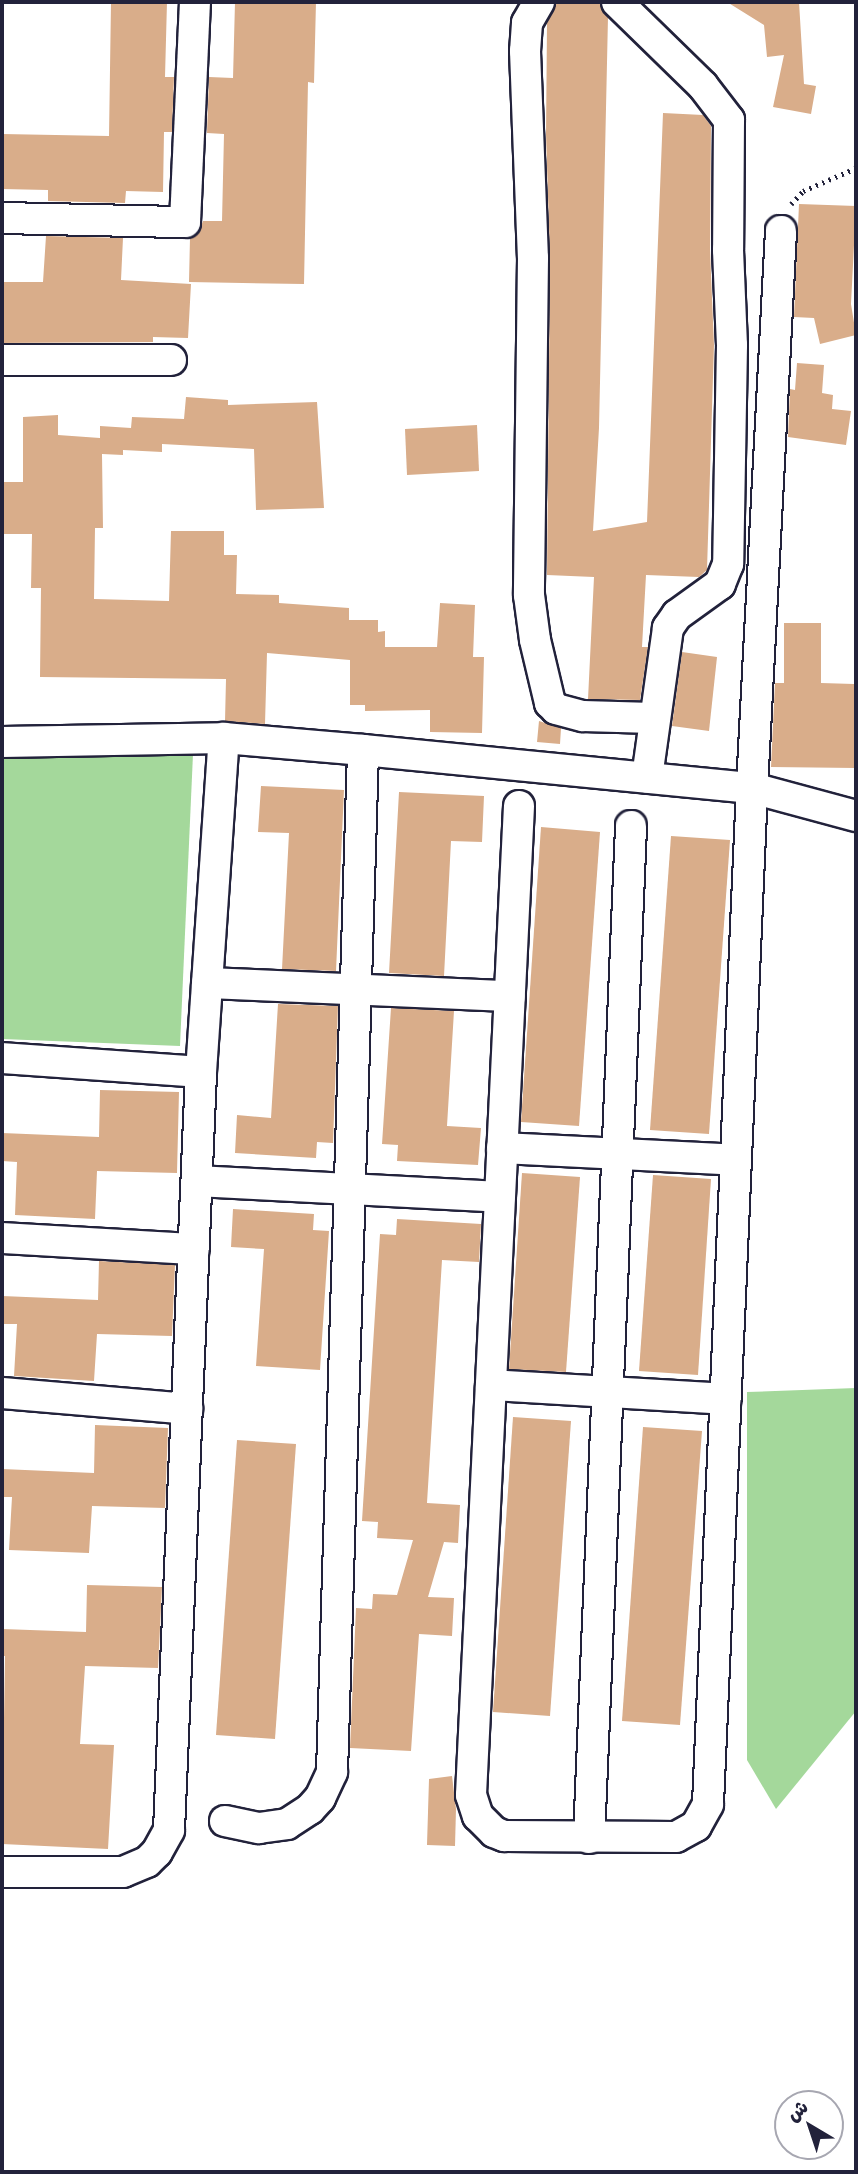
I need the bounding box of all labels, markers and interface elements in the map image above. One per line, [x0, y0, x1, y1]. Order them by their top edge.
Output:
north arrow [774, 2090, 844, 2160]
text: ش [781, 2094, 813, 2127]

